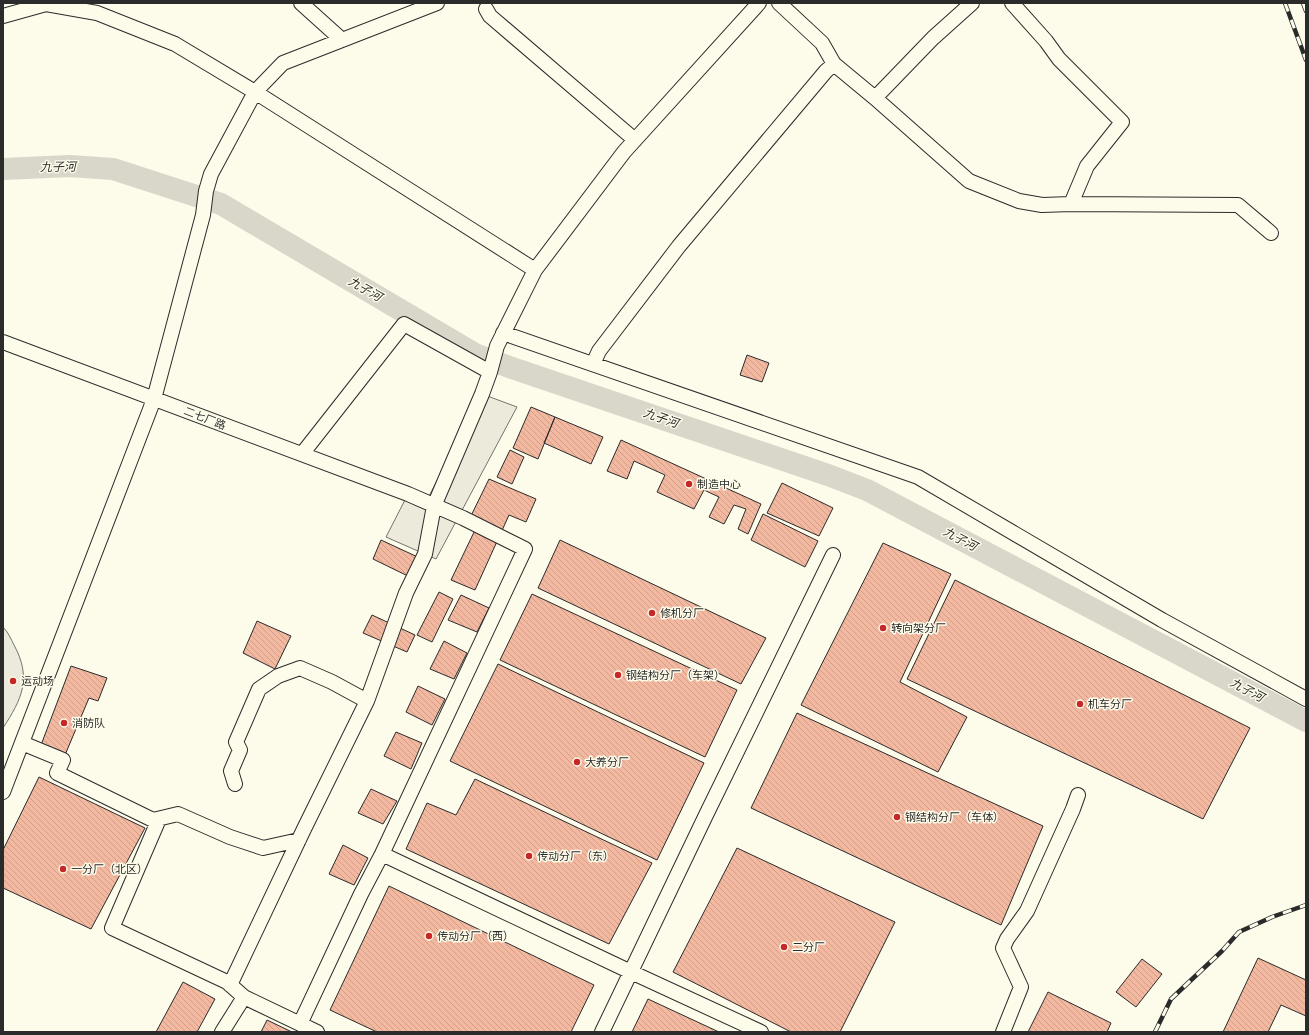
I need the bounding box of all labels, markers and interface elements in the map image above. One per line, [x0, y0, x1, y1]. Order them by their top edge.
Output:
water label: 九子河 [40, 161, 78, 173]
water label: 九子河 [346, 275, 385, 304]
street label: 二七厂路 [182, 405, 228, 431]
water label: 九子河 [642, 406, 682, 430]
place label: 制造中心 [697, 478, 741, 490]
marker: 制造中心 [684, 479, 694, 489]
water label: 九子河 [941, 525, 980, 554]
place label: 修机分厂 [660, 607, 704, 619]
marker: 修机分厂 [647, 608, 657, 618]
place label: 转向架分厂 [891, 622, 946, 634]
marker: 转向架分厂 [878, 623, 888, 633]
place label: 钢结构分厂（车架） [626, 669, 725, 681]
marker: 钢结构分厂（车架） [613, 670, 623, 680]
place label: 运动场 [21, 675, 54, 687]
marker: 运动场 [8, 676, 18, 686]
water label: 九子河 [1228, 676, 1267, 705]
place label: 机车分厂 [1088, 698, 1132, 710]
marker: 机车分厂 [1075, 699, 1085, 709]
place label: 消防队 [72, 717, 105, 729]
marker: 消防队 [59, 718, 69, 728]
place label: 大养分厂 [585, 756, 629, 768]
marker: 大养分厂 [572, 757, 582, 767]
place label: 钢结构分厂（车体） [905, 811, 1004, 823]
marker: 钢结构分厂（车体） [892, 812, 902, 822]
place label: 传动分厂（东） [537, 850, 614, 862]
marker: 传动分厂（东） [524, 851, 534, 861]
place label: 一分厂（北区） [71, 863, 148, 875]
marker: 一分厂（北区） [58, 864, 68, 874]
place label: 传动分厂（西） [437, 930, 514, 942]
marker: 传动分厂（西） [424, 931, 434, 941]
place label: 二分厂 [792, 941, 825, 953]
marker: 二分厂 [779, 942, 789, 952]

